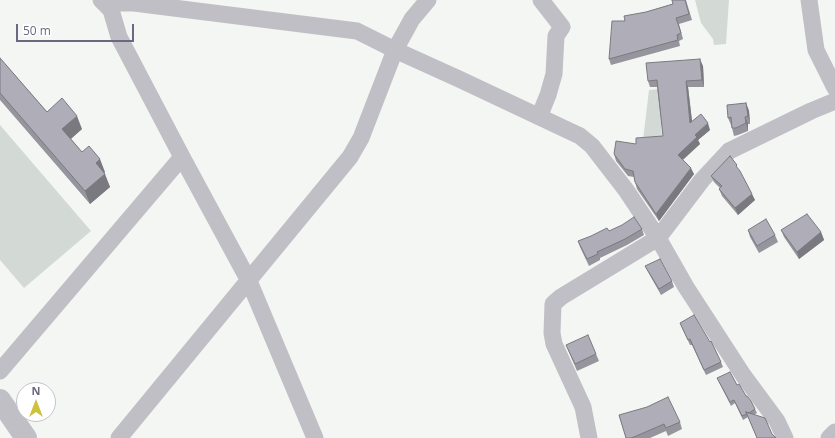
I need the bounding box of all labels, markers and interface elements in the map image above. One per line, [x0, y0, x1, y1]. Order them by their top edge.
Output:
scale bar [18, 16, 136, 42]
text: 50 m [23, 22, 51, 39]
north arrow [16, 382, 56, 422]
text: N [32, 383, 40, 398]

